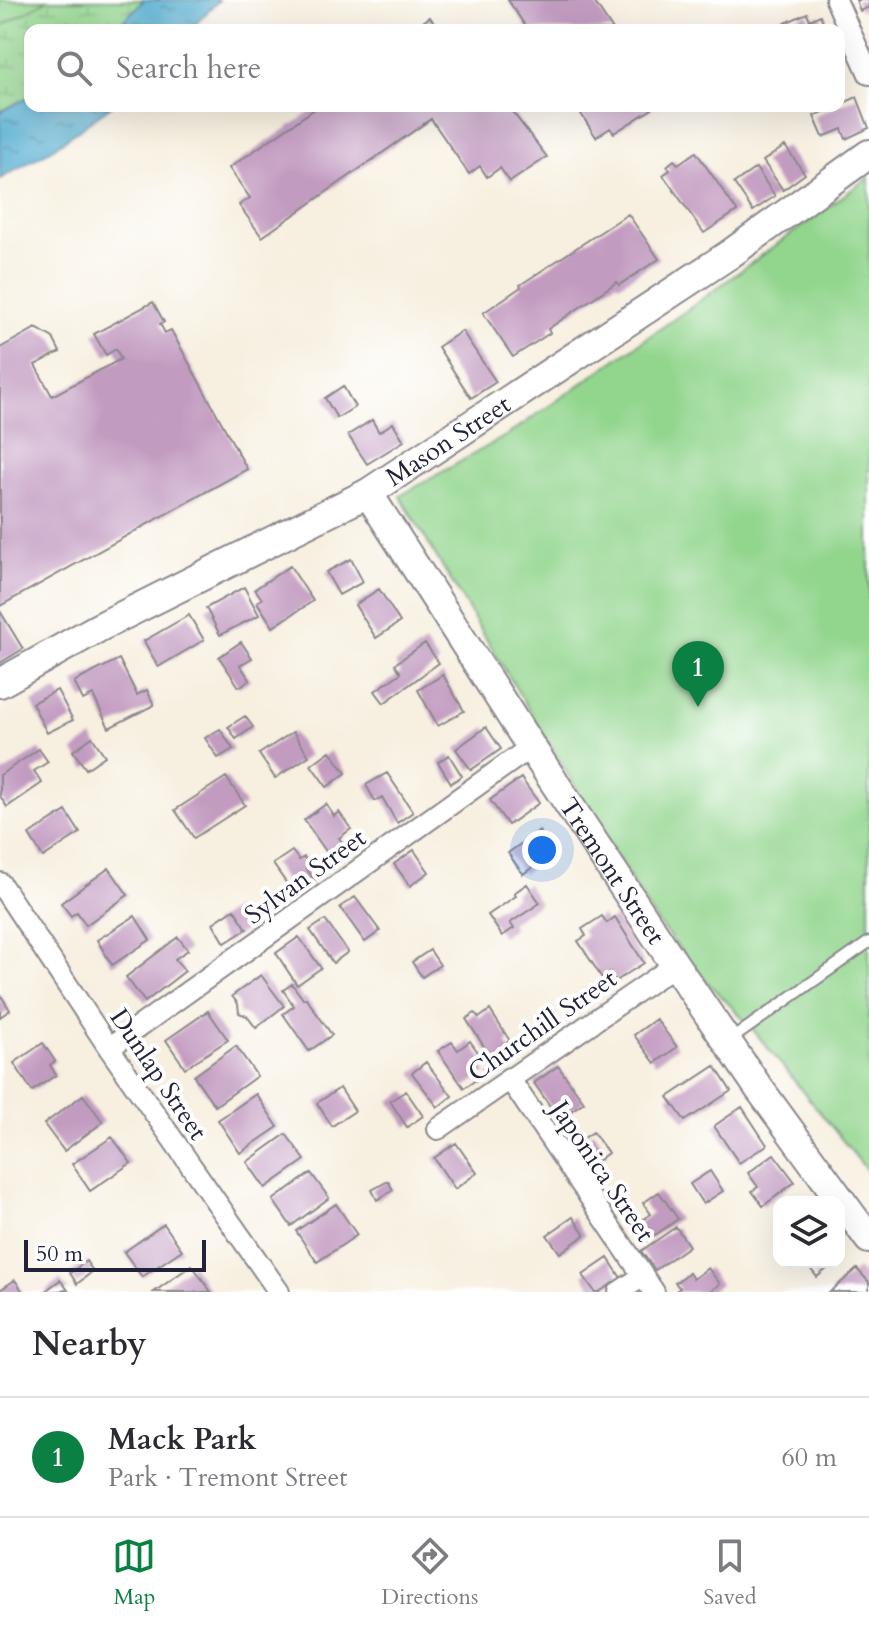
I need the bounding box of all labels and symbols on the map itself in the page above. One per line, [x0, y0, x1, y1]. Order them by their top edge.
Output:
street label: Mason Street [379, 387, 517, 495]
pin: 1 [672, 641, 724, 707]
street label: Tremont Street [551, 791, 673, 951]
street label: Sylvan Street [238, 820, 373, 932]
your location [522, 830, 562, 870]
street label: Churchill Street [461, 961, 624, 1090]
street label: Dunlap Street [102, 1002, 215, 1147]
street label: Japonica Street [540, 1091, 663, 1248]
scale bar [24, 1236, 206, 1272]

